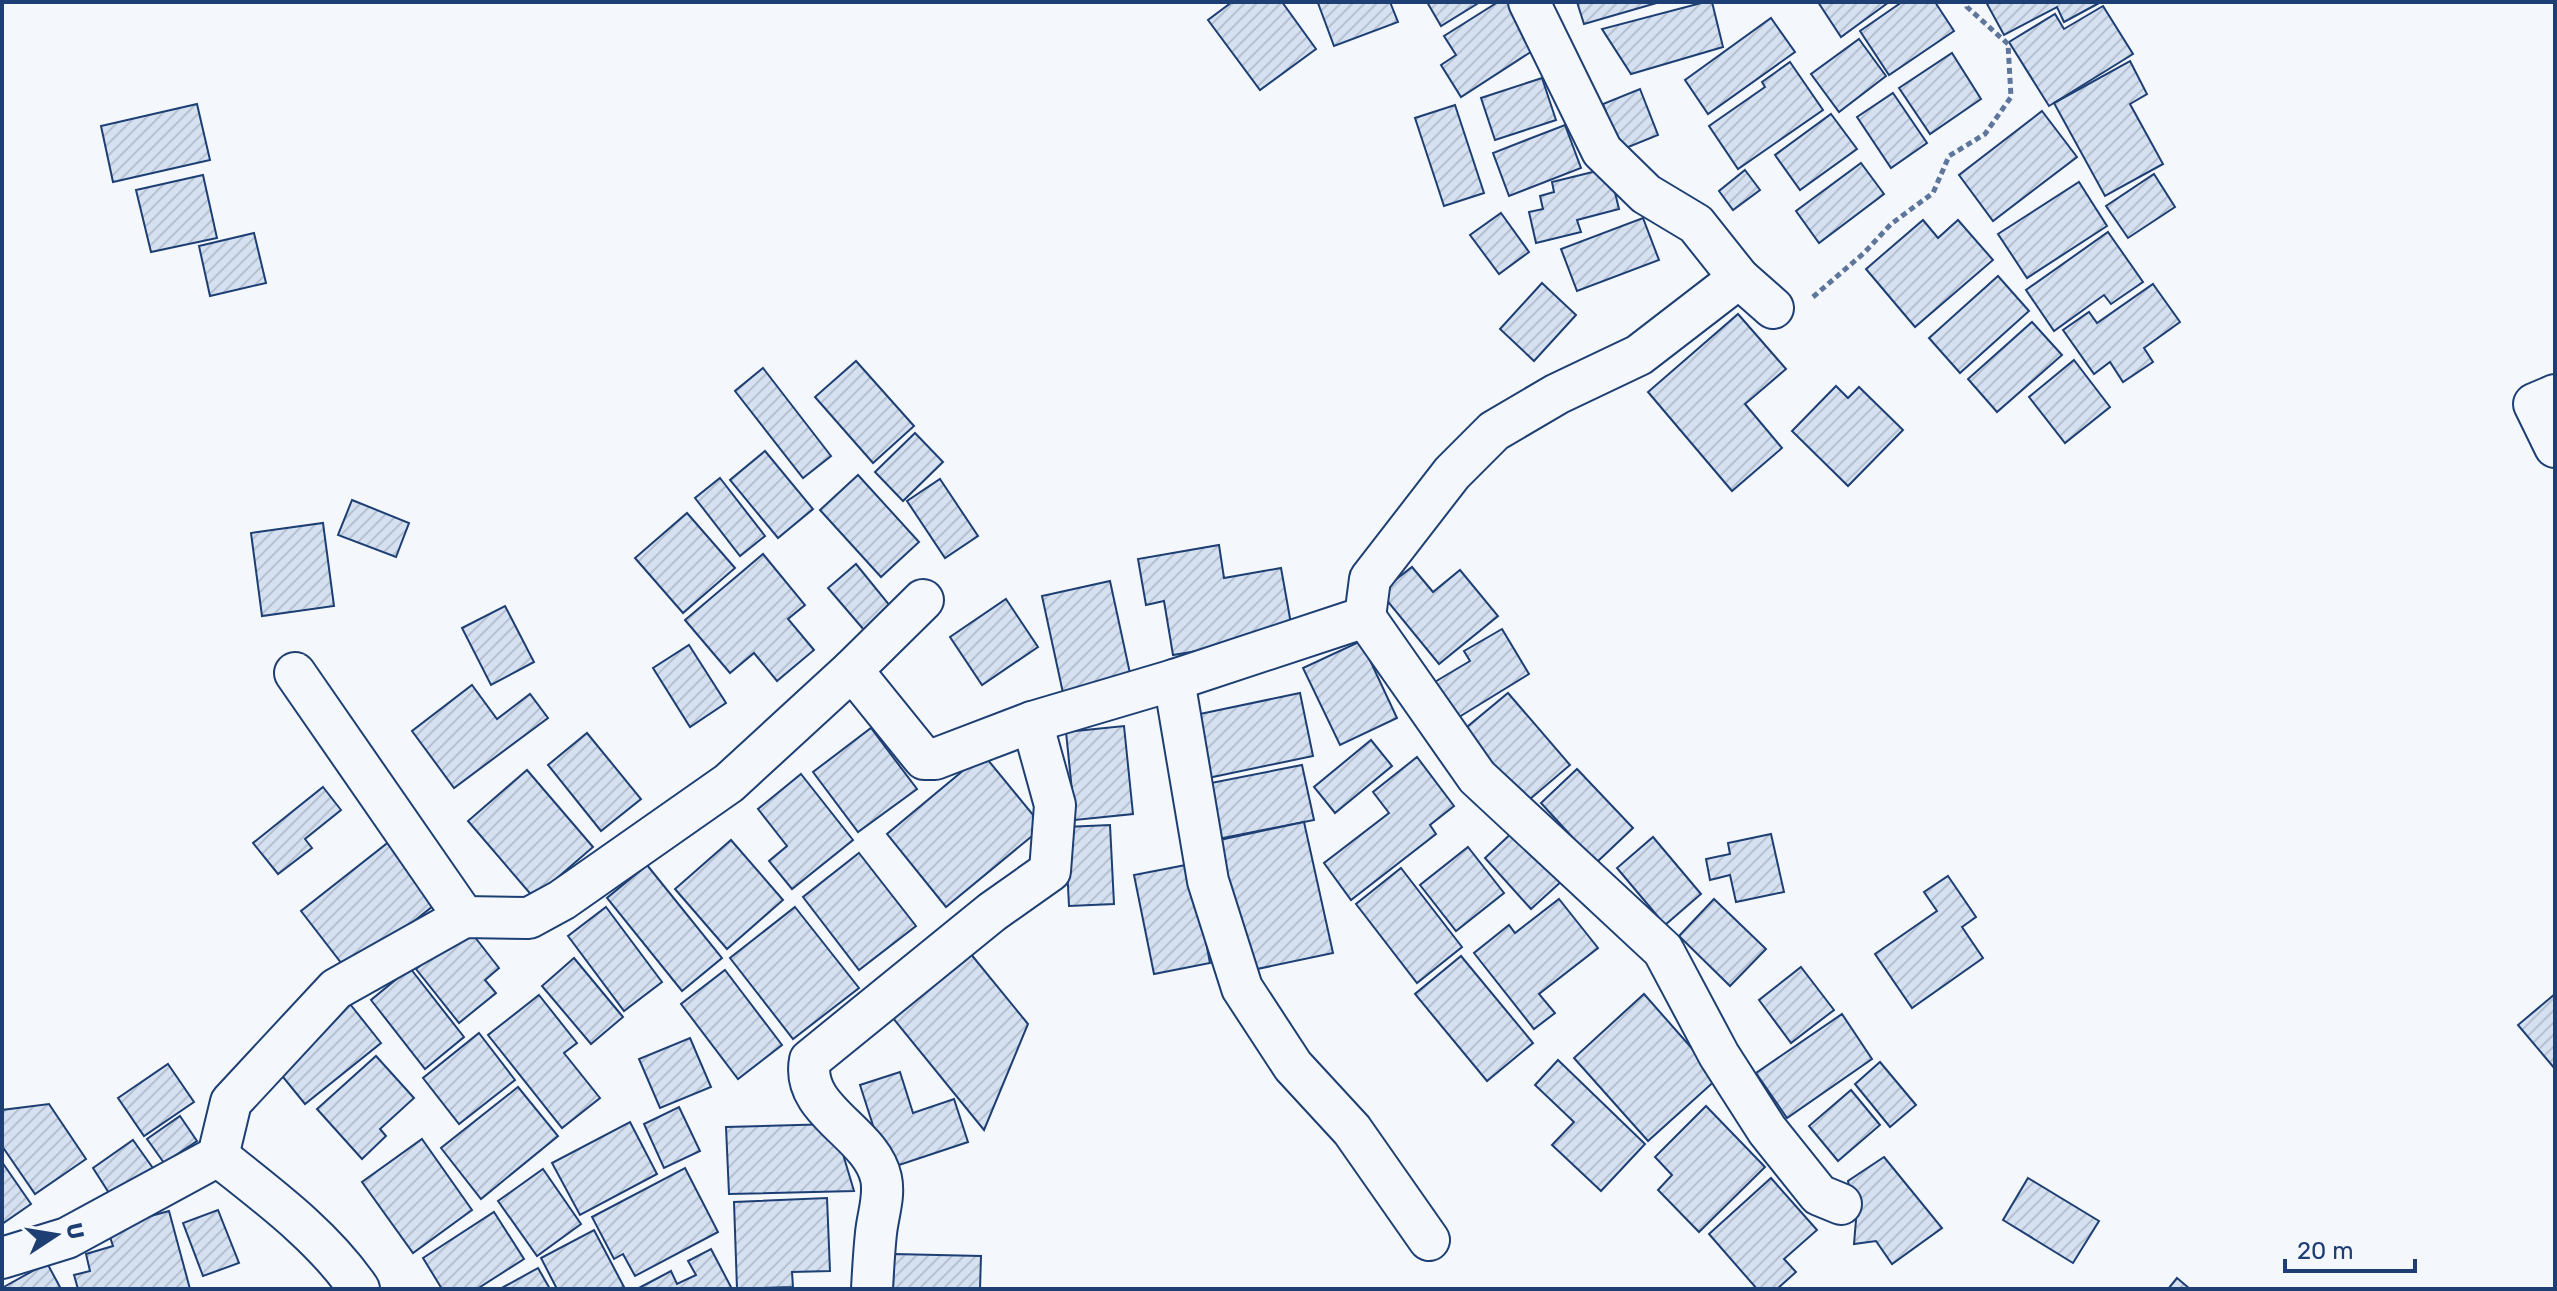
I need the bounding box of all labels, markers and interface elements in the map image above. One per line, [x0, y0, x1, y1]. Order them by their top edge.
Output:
north arrow [16, 1195, 96, 1275]
text: U [60, 1220, 90, 1242]
scale bar [2285, 1223, 2415, 1273]
text: 20 m [2297, 1237, 2354, 1265]

